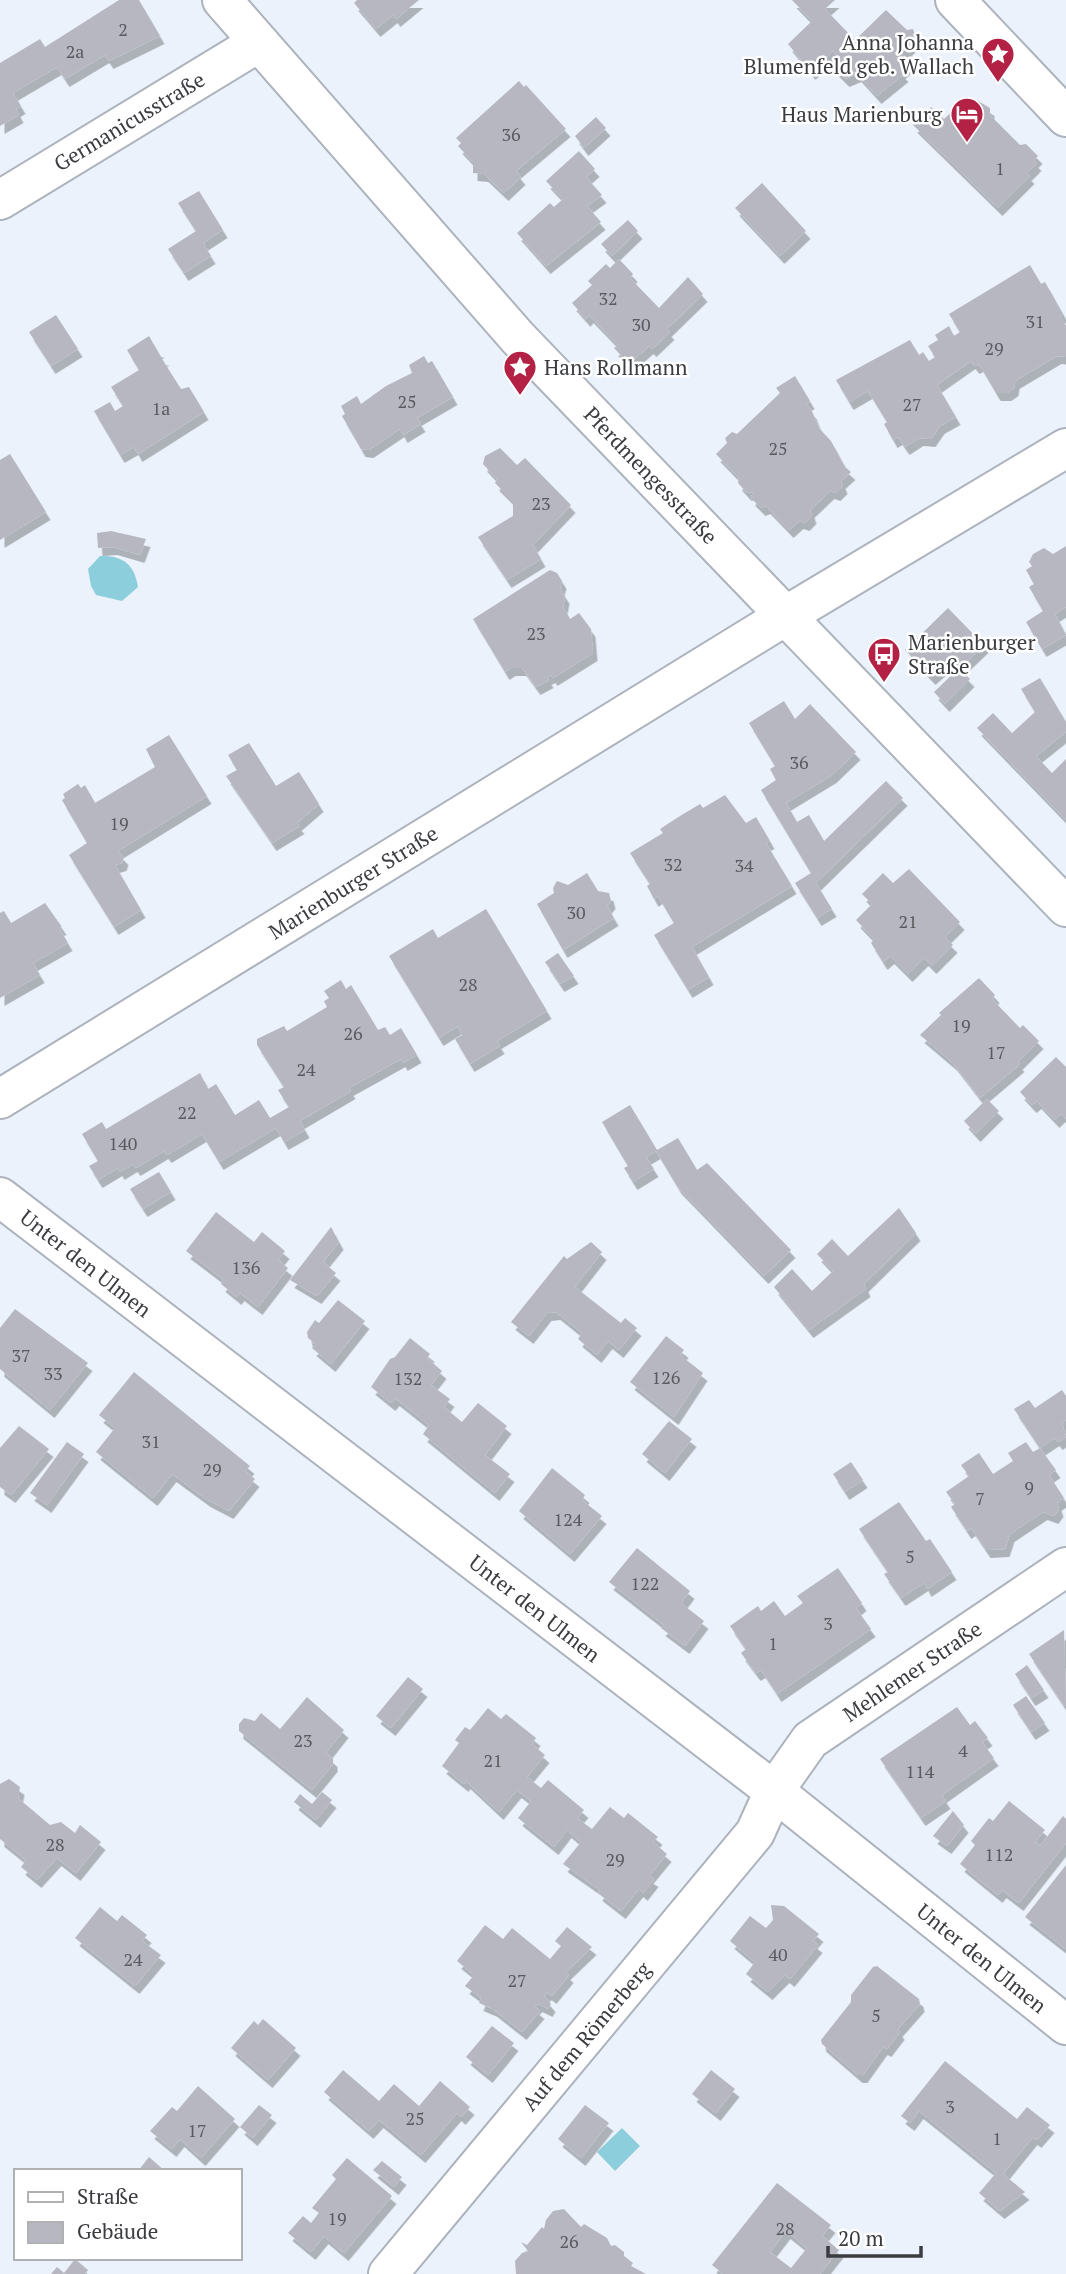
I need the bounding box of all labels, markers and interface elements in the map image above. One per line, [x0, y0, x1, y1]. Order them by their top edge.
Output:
house number: 2 [118, 17, 128, 41]
place label: Anna Johanna Blumenfeld geb. Wallach [744, 28, 974, 80]
place icon: Anna Johanna Blumenfeld geb. Wallach [979, 35, 1017, 84]
house number: 2a [66, 39, 84, 63]
street label: Germanicusstraße [48, 65, 210, 177]
hotel icon: Haus Marienburg [948, 95, 986, 144]
place label: Haus Marienburg [781, 100, 943, 128]
house number: 36 [501, 122, 521, 146]
house number: 1 [995, 156, 1005, 180]
house number: 32 [598, 286, 618, 310]
house number: 31 [1025, 309, 1045, 333]
house number: 30 [631, 312, 651, 336]
house number: 29 [984, 336, 1004, 360]
place icon: Hans Rollmann [501, 348, 539, 397]
place label: Hans Rollmann [544, 353, 688, 381]
house number: 25 [397, 389, 417, 413]
house number: 27 [902, 392, 922, 416]
house number: 1a [152, 396, 170, 420]
street label: Pferdmengesstraße [578, 400, 724, 550]
house number: 25 [768, 436, 788, 460]
house number: 23 [531, 491, 551, 515]
house number: 23 [526, 621, 546, 645]
place label: Marienburger Straße [908, 628, 1035, 680]
bus stop icon: Marienburger Straße [865, 635, 903, 684]
house number: 36 [789, 750, 809, 774]
house number: 19 [109, 811, 129, 835]
street label: Marienburger Straße [263, 819, 443, 945]
house number: 32 [663, 852, 683, 876]
house number: 34 [734, 853, 754, 877]
house number: 30 [566, 900, 586, 924]
house number: 21 [898, 909, 918, 933]
house number: 28 [458, 972, 478, 996]
house number: 19 [951, 1013, 971, 1037]
house number: 26 [343, 1021, 363, 1045]
house number: 17 [986, 1040, 1006, 1064]
house number: 24 [296, 1057, 316, 1081]
house number: 22 [177, 1100, 197, 1124]
house number: 140 [109, 1131, 137, 1155]
street label: Unter den Ulmen [15, 1203, 158, 1323]
house number: 136 [232, 1255, 261, 1279]
house number: 37 [11, 1343, 31, 1367]
house number: 33 [43, 1361, 63, 1385]
house number: 126 [652, 1365, 681, 1389]
house number: 132 [394, 1366, 422, 1390]
house number: 31 [141, 1429, 161, 1453]
house number: 29 [202, 1457, 222, 1481]
house number: 9 [1024, 1475, 1034, 1499]
house number: 7 [975, 1486, 985, 1510]
house number: 124 [554, 1507, 583, 1531]
house number: 5 [905, 1544, 915, 1568]
street label: Unter den Ulmen [464, 1548, 607, 1668]
house number: 122 [631, 1571, 659, 1595]
house number: 3 [823, 1611, 833, 1635]
street label: Mehlemer Straße [837, 1614, 987, 1728]
house number: 1 [768, 1631, 778, 1655]
house number: 23 [293, 1728, 313, 1752]
house number: 4 [958, 1738, 968, 1762]
house number: 21 [483, 1748, 503, 1772]
house number: 114 [906, 1759, 935, 1783]
house number: 28 [45, 1832, 65, 1856]
house number: 112 [985, 1842, 1013, 1866]
house number: 29 [605, 1847, 625, 1871]
street label: Unter den Ulmen [911, 1897, 1053, 2019]
house number: 40 [768, 1942, 788, 1966]
house number: 24 [123, 1947, 143, 1971]
street label: Auf dem Römerberg [515, 1955, 657, 2116]
house number: 27 [507, 1968, 527, 1992]
house number: 5 [871, 2003, 881, 2027]
house number: 3 [945, 2094, 955, 2118]
house number: 25 [405, 2106, 425, 2130]
house number: 17 [187, 2118, 207, 2142]
house number: 1 [992, 2126, 1002, 2150]
legend [14, 2169, 242, 2260]
text: Straße [77, 2182, 139, 2210]
house number: 19 [327, 2206, 347, 2230]
scale bar [828, 2214, 921, 2258]
house number: 28 [775, 2216, 795, 2240]
text: Gebäude [77, 2217, 158, 2245]
text: 20 m [838, 2224, 884, 2252]
house number: 26 [559, 2229, 579, 2253]

